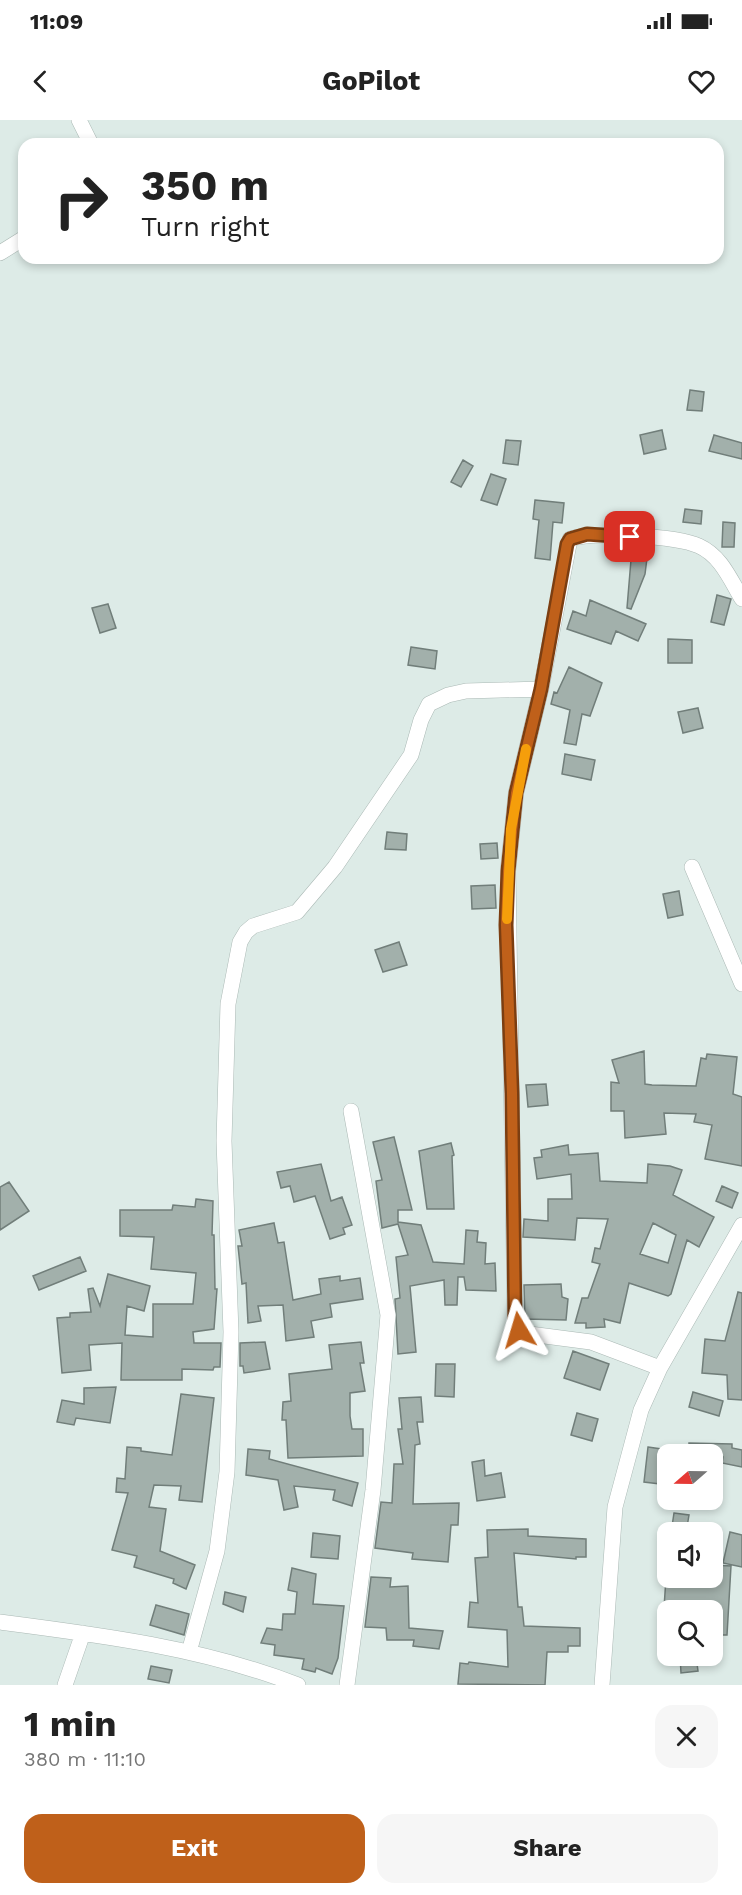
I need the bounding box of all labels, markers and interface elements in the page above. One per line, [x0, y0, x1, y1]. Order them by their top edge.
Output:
text: 11:09 [30, 9, 83, 34]
icon: back [24, 65, 57, 98]
text: GoPilot [322, 65, 420, 97]
icon: heart [685, 65, 718, 98]
text: 350 m [141, 161, 269, 210]
icon: right [42, 162, 120, 240]
text: Turn right [141, 211, 270, 243]
pin [604, 511, 655, 562]
icon: arrive [613, 520, 646, 553]
position arrow [487, 1298, 551, 1362]
north arrow [657, 1444, 723, 1510]
map controls [657, 1444, 723, 1666]
button: sound [657, 1522, 723, 1588]
button: search [657, 1600, 723, 1666]
text: 1 min [24, 1703, 116, 1745]
button: close [655, 1705, 718, 1768]
text: 380 m · 11:10 [24, 1747, 146, 1771]
button: Exit [24, 1814, 365, 1883]
button: Share [377, 1814, 718, 1883]

